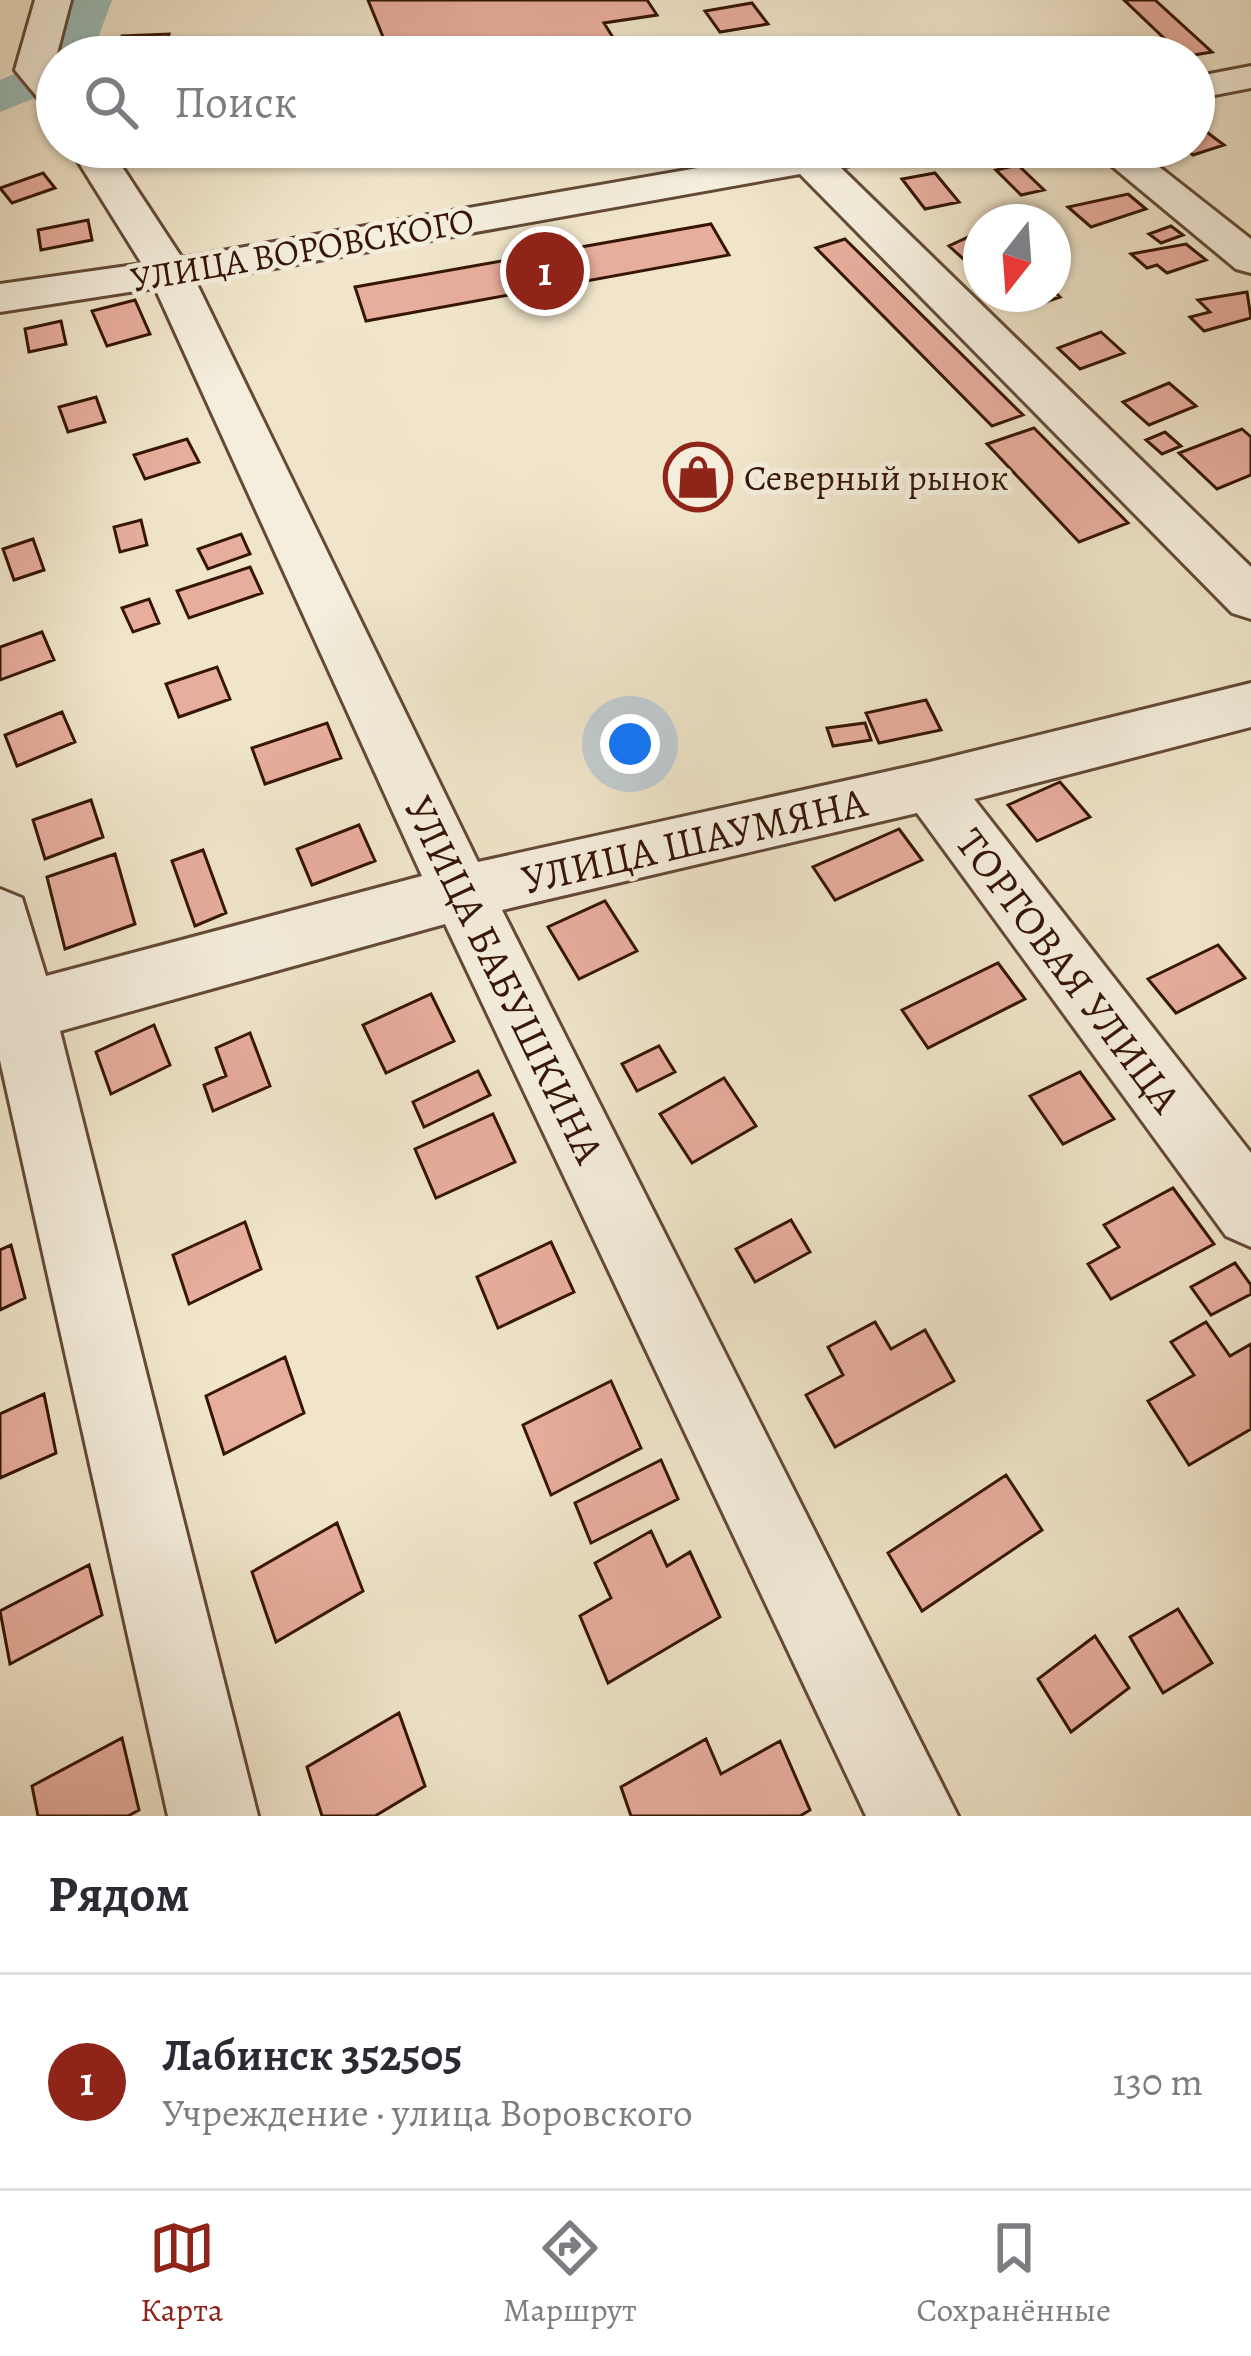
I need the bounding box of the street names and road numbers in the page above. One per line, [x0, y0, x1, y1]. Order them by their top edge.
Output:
street label: УЛИЦА ВОРОВСКОГО [127, 195, 478, 304]
street label: УЛИЦА ШАУМЯНА [516, 773, 873, 908]
street label: УЛИЦА БАБУШКИНА [391, 786, 618, 1173]
street label: ТОРГОВАЯ УЛИЦА [943, 816, 1195, 1125]

